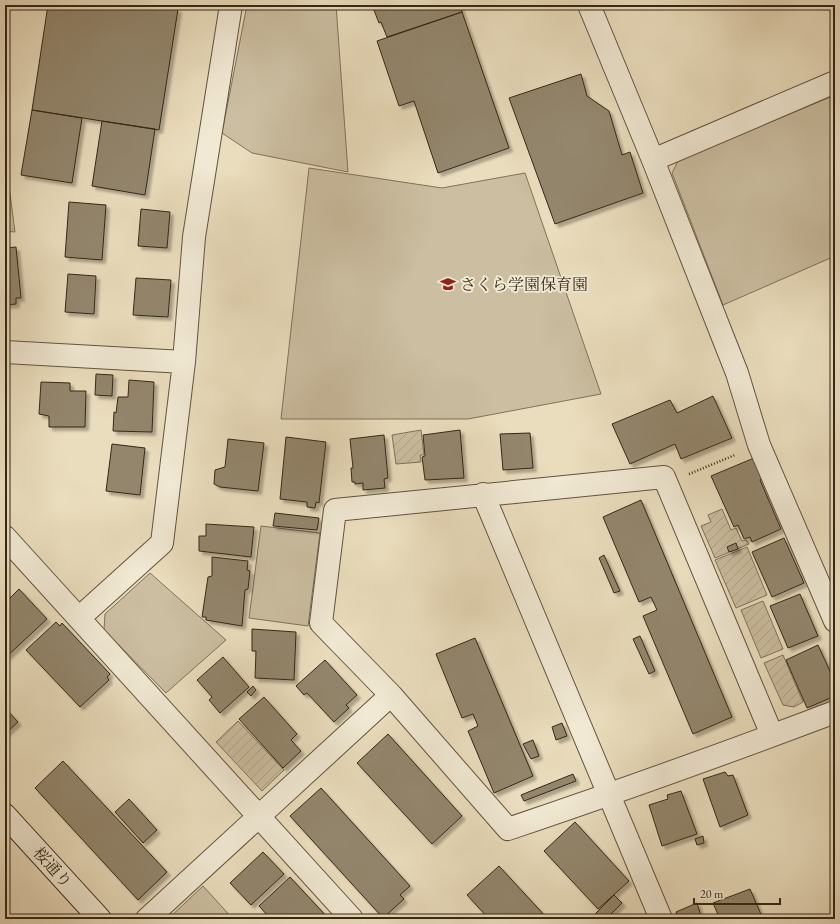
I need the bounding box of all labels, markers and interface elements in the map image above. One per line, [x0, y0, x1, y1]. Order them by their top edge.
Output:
place label: さくら学園保育園 [460, 274, 588, 295]
school or university icon: さくら学園保育園 [439, 275, 457, 293]
street label: 桜通り [29, 842, 76, 892]
scale bar [694, 880, 780, 906]
text: 20 m [700, 886, 724, 902]

